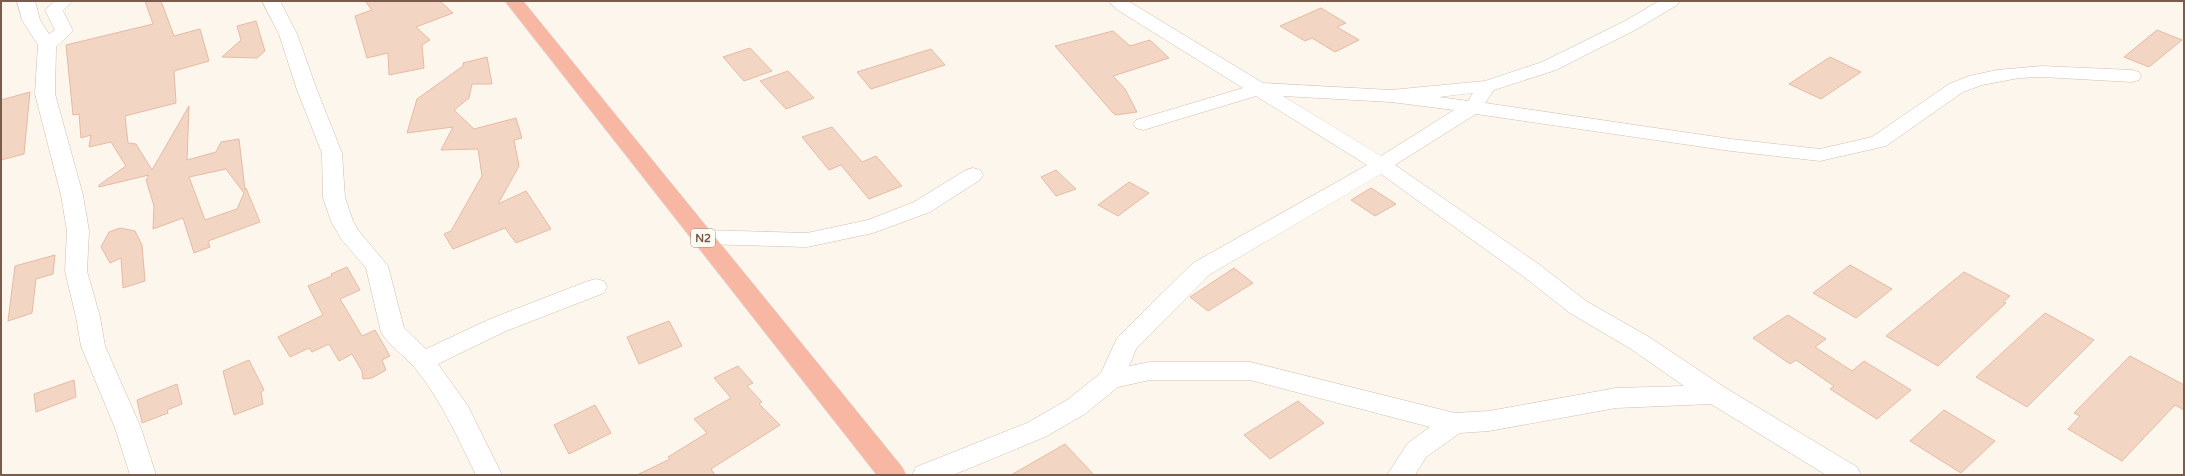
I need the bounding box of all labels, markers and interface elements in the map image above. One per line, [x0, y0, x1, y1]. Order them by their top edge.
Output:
road number: N2 [691, 229, 715, 247]

